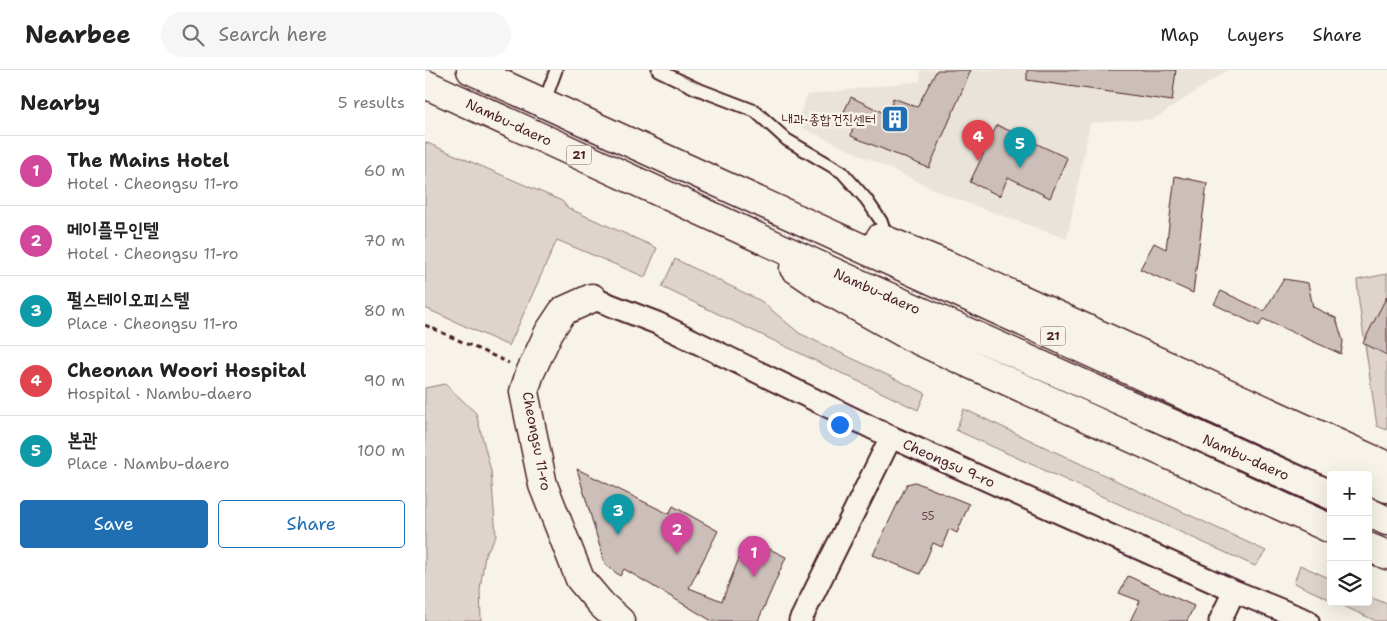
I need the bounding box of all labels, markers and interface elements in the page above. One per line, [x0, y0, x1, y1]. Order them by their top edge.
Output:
search box [161, 12, 511, 57]
text: Nearbee [25, 19, 131, 51]
icon: search [179, 21, 207, 49]
text: Search here [219, 22, 327, 47]
text: Map [1161, 23, 1199, 47]
text: Layers [1227, 23, 1284, 47]
text: Share [1312, 23, 1362, 47]
text: Nearby [20, 89, 100, 117]
text: 5 results [338, 92, 405, 113]
street label: Nambu-daero [463, 94, 555, 150]
building icon: 내과·종합건진센터 [880, 104, 910, 134]
place label: 내과·종합건진센터 [782, 110, 876, 128]
pin: 4 [962, 120, 994, 161]
pin: 5 [1004, 127, 1036, 168]
road number: 21 [567, 146, 591, 164]
text: The Mains Hotel [67, 148, 229, 173]
text: 1 [32, 160, 40, 181]
text: 60 m [364, 160, 405, 181]
text: Hotel · Cheongsu 11-ro [67, 173, 239, 194]
text: 메이플무인텔 [67, 217, 159, 242]
text: 2 [30, 230, 42, 251]
text: 70 m [364, 230, 405, 251]
text: Hotel · Cheongsu 11-ro [67, 243, 239, 264]
street label: Nambu-daero [831, 264, 923, 318]
text: 펄스테이오피스텔 [67, 287, 189, 312]
text: 3 [30, 300, 42, 321]
text: 80 m [364, 300, 405, 321]
text: Place · Cheongsu 11-ro [67, 313, 238, 334]
road number: 21 [1041, 326, 1065, 346]
text: Cheonan Woori Hospital [67, 358, 306, 383]
text: 4 [30, 370, 42, 391]
text: 90 m [364, 370, 405, 391]
text: Hospital · Nambu-daero [67, 383, 252, 404]
street label: Cheongsu 11-ro [519, 390, 555, 492]
your location [827, 412, 853, 438]
text: 본관 [67, 427, 98, 452]
street label: Nambu-daero [1200, 430, 1292, 484]
street label: Cheongsu 9-ro [900, 435, 998, 491]
text: 5 [31, 440, 41, 461]
text: 100 m [357, 440, 405, 461]
text: Place · Nambu-daero [67, 453, 229, 474]
map controls [1327, 471, 1372, 606]
button: + [1327, 471, 1372, 516]
pin: 3 [602, 494, 634, 535]
button: Save [20, 500, 208, 548]
button: Share [218, 500, 405, 548]
house number: 55 [921, 509, 935, 524]
pin: 2 [661, 513, 693, 554]
button: − [1327, 516, 1372, 561]
pin: 1 [738, 536, 770, 577]
button: layers [1327, 561, 1372, 606]

